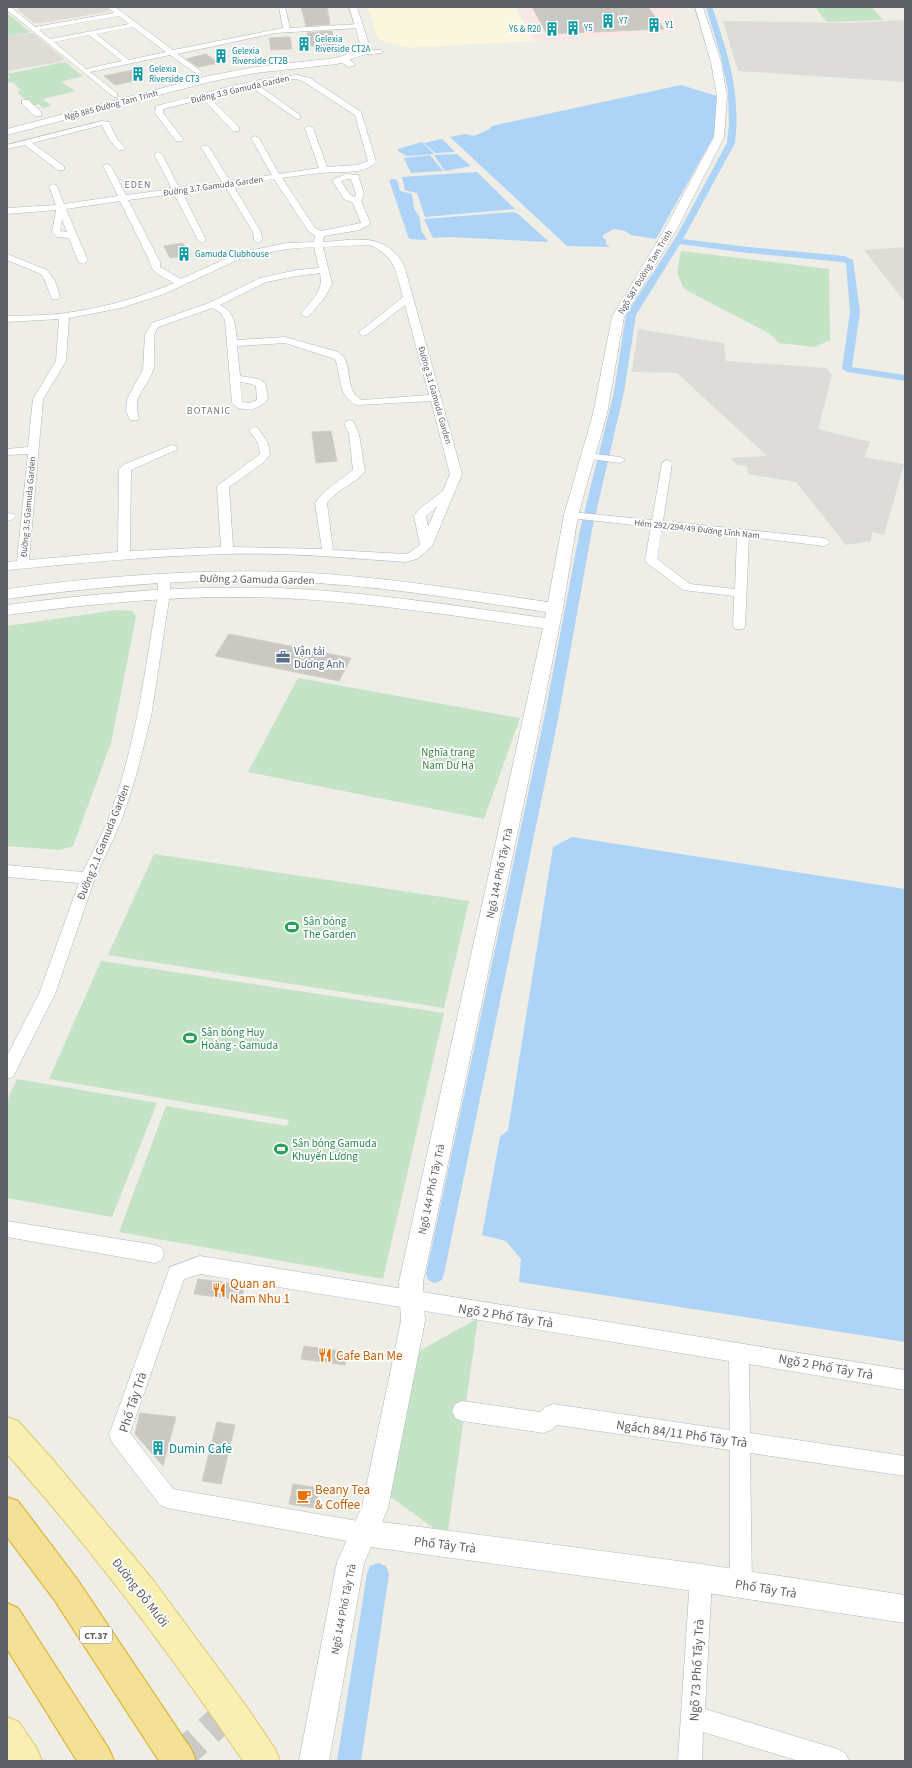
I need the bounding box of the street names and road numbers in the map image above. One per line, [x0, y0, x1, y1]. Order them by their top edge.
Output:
street label: Đường 3.9 Gamuda Garden [189, 72, 291, 107]
street label: Ngõ 885 Đường Tam Trinh [63, 87, 159, 124]
street label: Đường 3.7 Gamuda Garden [162, 173, 264, 200]
street label: Ngõ 587 Đường Tam Trinh [615, 228, 676, 317]
street label: Đường 3.1 Gamuda Garden [414, 345, 455, 446]
street label: Đường 3.5 Gamuda Garden [18, 456, 39, 558]
street label: Hẻm 292/294/49 Đường Lĩnh Nam [633, 516, 760, 543]
street label: Đường 2 Gamuda Garden [199, 571, 315, 588]
street label: Đường 2.1 Gamuda Garden [73, 782, 134, 902]
street label: Ngõ 144 Phố Tây Trà [483, 826, 516, 920]
street label: Ngõ 144 Phố Tây Trà [415, 1142, 448, 1236]
street label: Ngõ 2 Phố Tây Trà [457, 1300, 555, 1332]
street label: Ngõ 2 Phố Tây Trà [777, 1350, 875, 1384]
street label: Phố Tây Trà [115, 1370, 151, 1435]
street label: Ngách 84/11 Phố Tây Trà [615, 1416, 749, 1452]
street label: Phố Tây Trà [413, 1532, 477, 1558]
street label: Đường Đỗ Mười [107, 1554, 173, 1631]
street label: Ngõ 144 Phố Tây Trà [327, 1562, 360, 1656]
street label: Phố Tây Trà [734, 1575, 798, 1603]
street label: Ngõ 73 Phố Tây Trà [685, 1618, 709, 1722]
road number: CT.37 [80, 1627, 112, 1643]

